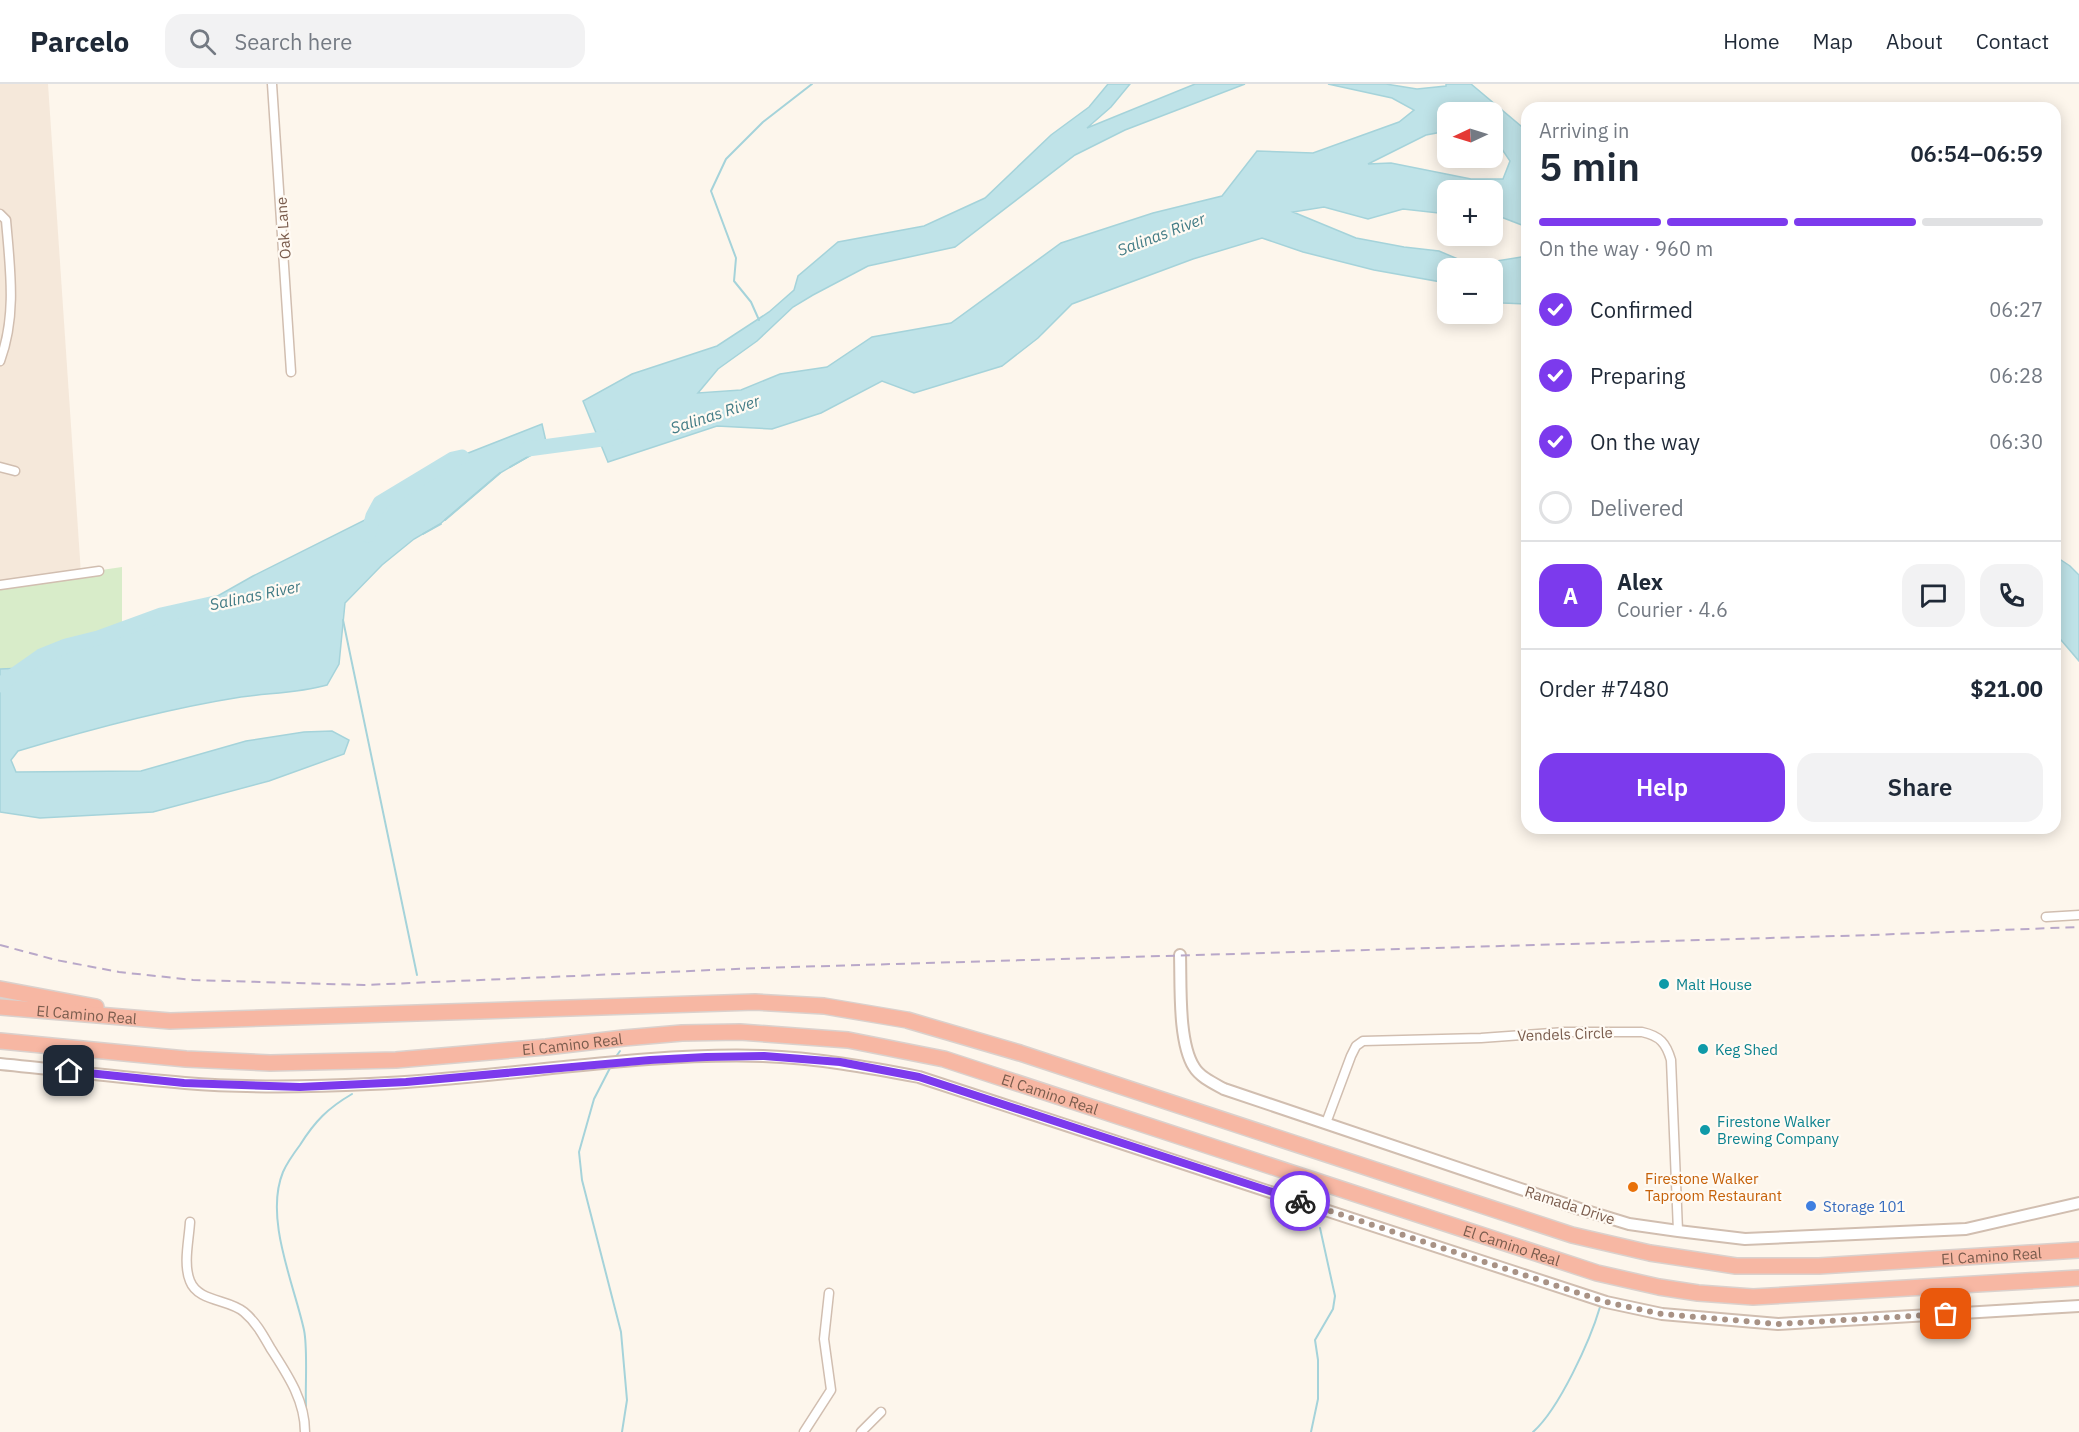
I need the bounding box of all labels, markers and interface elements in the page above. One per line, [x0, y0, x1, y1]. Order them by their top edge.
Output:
search box [165, 14, 585, 68]
text: Parcelo [30, 23, 129, 60]
icon: search [186, 25, 219, 58]
text: Search here [234, 27, 352, 56]
text: Home [1723, 27, 1780, 55]
text: Map [1813, 27, 1853, 55]
text: About [1886, 27, 1943, 55]
text: Contact [1976, 27, 2049, 55]
north arrow [1437, 102, 1503, 168]
map controls [1437, 102, 1503, 324]
text: Arriving in [1539, 117, 1629, 144]
text: 06:54–06:59 [1910, 139, 2043, 168]
text: 5 min [1539, 141, 1640, 192]
button: + [1437, 180, 1503, 246]
street label: Oak Lane [271, 196, 295, 260]
water label: Salinas River [1114, 208, 1209, 260]
text: On the way · 960 m [1539, 235, 1713, 262]
button: − [1437, 258, 1503, 324]
icon: check [1539, 293, 1572, 326]
text: Confirmed [1590, 295, 1693, 324]
text: 06:27 [1989, 296, 2043, 323]
icon: check [1539, 359, 1572, 392]
text: Preparing [1590, 361, 1685, 390]
text: 06:28 [1989, 362, 2043, 389]
water label: Salinas River [668, 390, 763, 438]
icon: check [1539, 425, 1572, 458]
text: On the way [1590, 427, 1700, 456]
text: 06:30 [1989, 428, 2043, 455]
text: Delivered [1590, 493, 1684, 522]
button: chat [1902, 564, 1965, 627]
button: phone [1980, 564, 2043, 627]
text: Alex [1617, 567, 1663, 596]
water label: Salinas River [208, 575, 303, 614]
text: A [1563, 581, 1578, 610]
text: Courier · 4.6 [1617, 596, 1728, 623]
text: Order #7480 [1539, 674, 1669, 703]
text: $21.00 [1970, 674, 2043, 703]
button: Help [1539, 753, 1785, 822]
button: Share [1797, 753, 2043, 822]
place label: Malt House [1676, 975, 1752, 994]
marker: Malt House [1657, 977, 1671, 991]
street label: El Camino Real [36, 1001, 138, 1028]
street label: Vendels Circle [1517, 1023, 1613, 1045]
street label: El Camino Real [521, 1029, 623, 1059]
place label: Keg Shed [1715, 1040, 1778, 1059]
marker: Keg Shed [1696, 1042, 1710, 1056]
pin [43, 1045, 94, 1096]
icon: home [52, 1054, 85, 1087]
street label: El Camino Real [999, 1069, 1101, 1118]
place label: Firestone Walker Brewing Company [1717, 1112, 1840, 1148]
marker: Firestone Walker Brewing Company [1698, 1123, 1712, 1137]
place label: Firestone Walker Taproom Restaurant [1645, 1169, 1782, 1205]
courier [1270, 1171, 1330, 1231]
marker: Firestone Walker Taproom Restaurant [1626, 1180, 1640, 1194]
street label: Ramada Drive [1523, 1181, 1617, 1229]
icon: bike [1284, 1185, 1317, 1218]
place label: Storage 101 [1823, 1197, 1905, 1216]
marker: Storage 101 [1804, 1199, 1818, 1213]
street label: El Camino Real [1461, 1220, 1563, 1270]
street label: El Camino Real [1941, 1243, 2042, 1268]
pin [1920, 1288, 1971, 1339]
icon: bag [1929, 1297, 1962, 1330]

